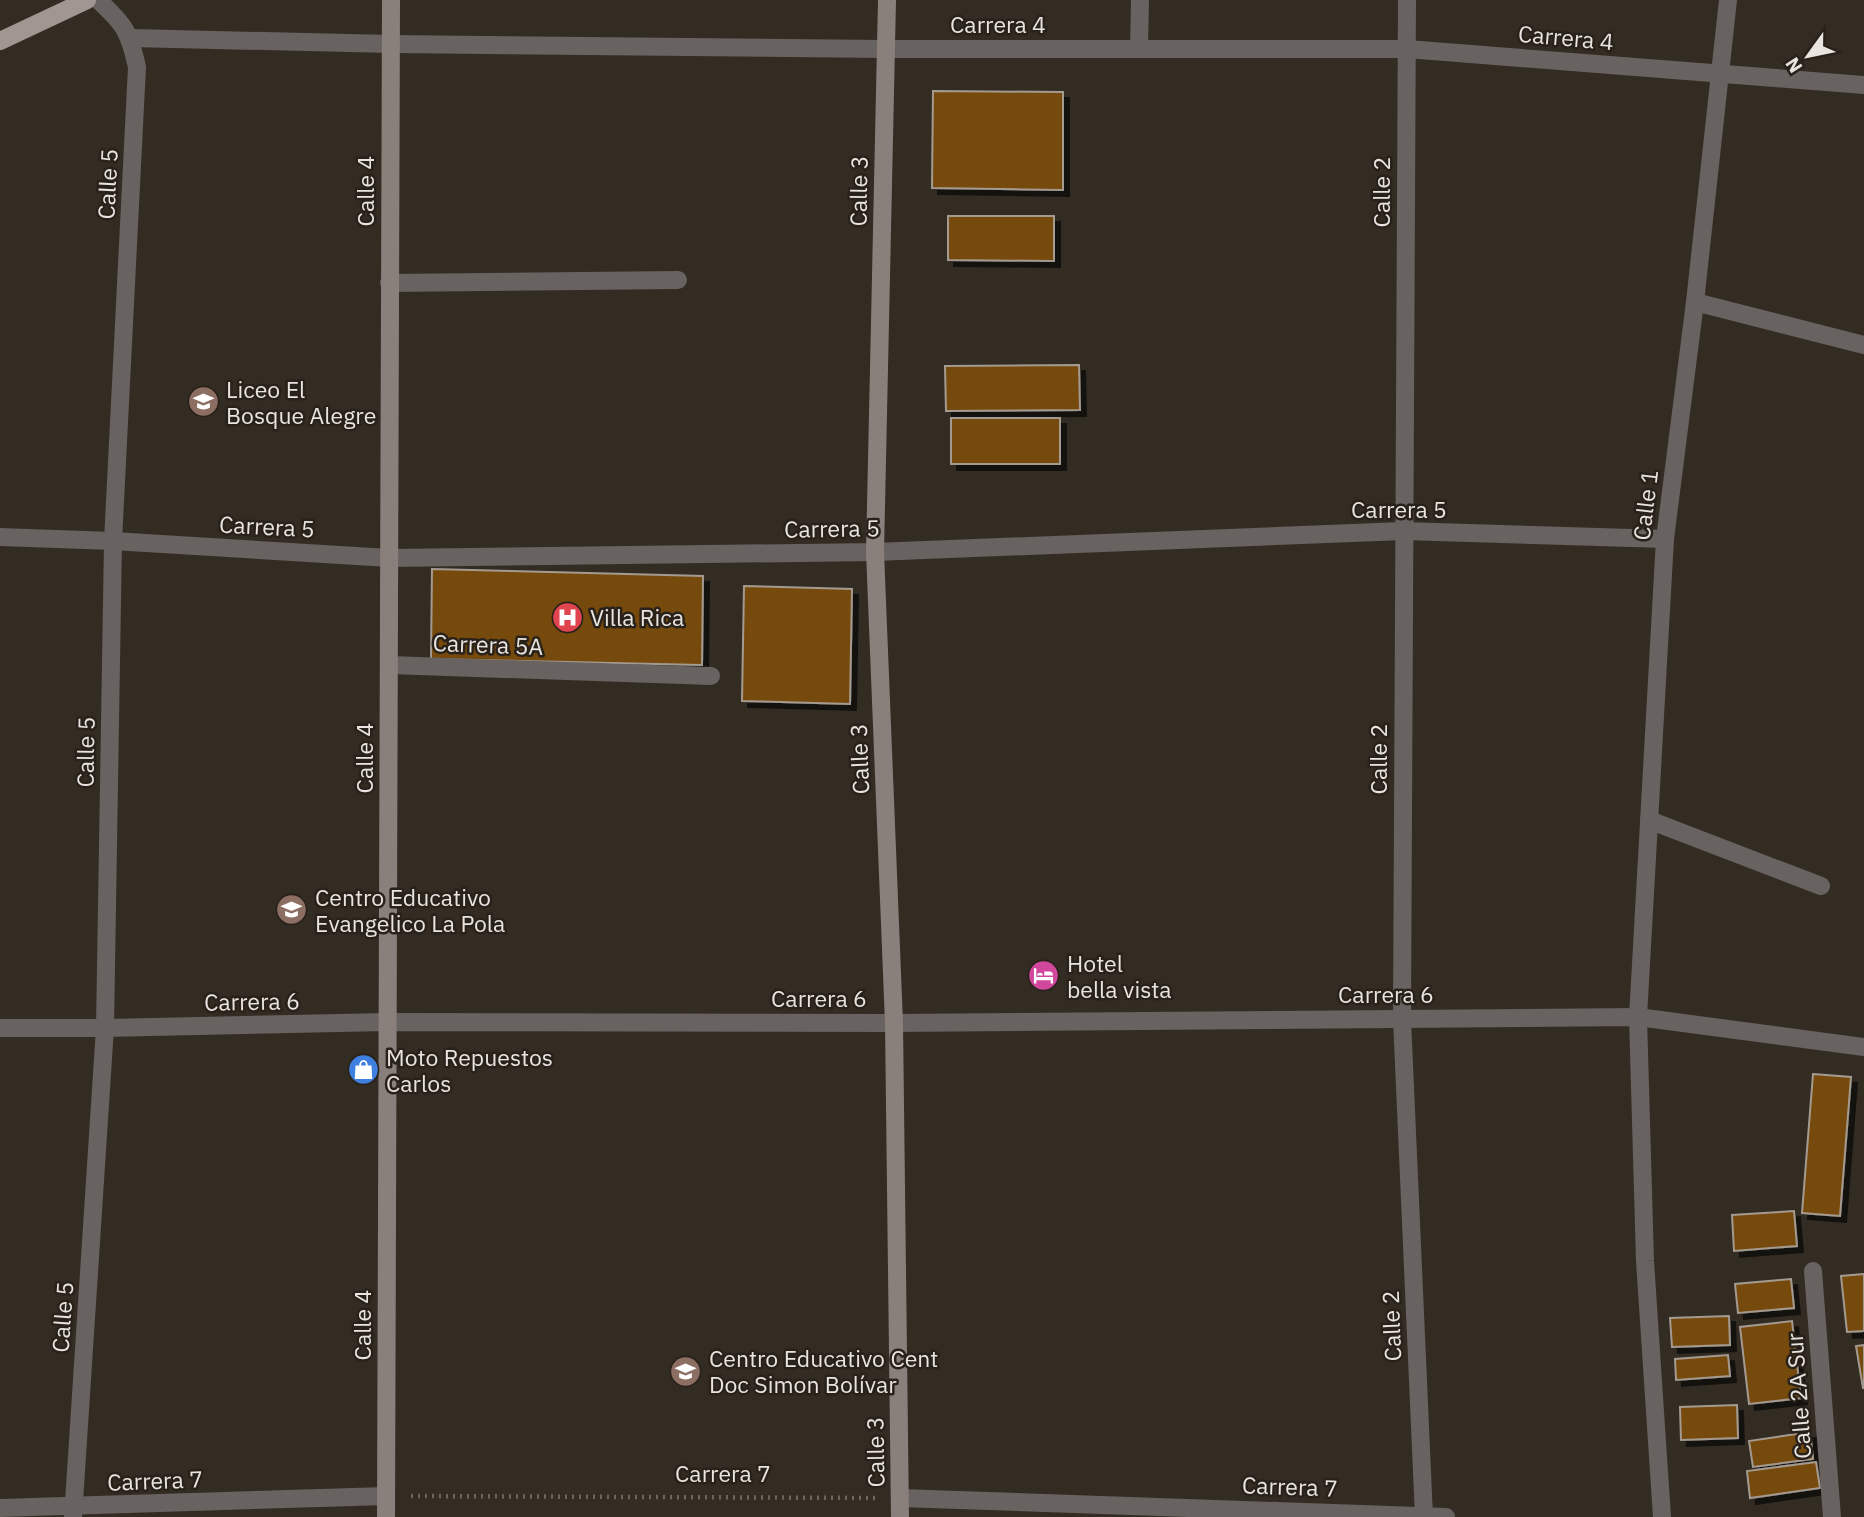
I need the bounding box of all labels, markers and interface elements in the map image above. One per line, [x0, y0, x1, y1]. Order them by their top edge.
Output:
street label: Carrera 4 [950, 9, 1046, 39]
street label: Carrera 4 [1517, 18, 1615, 56]
north arrow [1773, 21, 1843, 91]
text: N [1780, 53, 1808, 78]
street label: Calle 5 [90, 148, 124, 220]
street label: Calle 3 [842, 155, 874, 227]
street label: Calle 4 [350, 156, 380, 226]
street label: Calle 2 [1366, 157, 1396, 227]
place label: Liceo El Bosque Alegre [226, 374, 376, 430]
school or university icon: Liceo El Bosque Alegre [186, 385, 220, 419]
street label: Calle 1 [1626, 468, 1664, 542]
street label: Carrera 5 [1351, 494, 1447, 524]
street label: Carrera 5 [218, 509, 316, 543]
street label: Carrera 5 [784, 512, 880, 544]
hospital icon: Villa Rica [550, 600, 584, 634]
place label: Villa Rica [590, 602, 684, 632]
street label: Carrera 5A [432, 627, 544, 661]
street label: Calle 5 [69, 716, 101, 788]
street label: Calle 4 [349, 723, 379, 793]
street label: Calle 3 [843, 723, 875, 795]
street label: Calle 2 [1363, 724, 1393, 794]
place label: Centro Educativo Evangelico La Pola [315, 882, 505, 938]
school or university icon: Centro Educativo Evangelico La Pola [275, 893, 309, 927]
place label: Hotel bella vista [1067, 948, 1172, 1004]
hotel icon: Hotel bella vista [1027, 959, 1061, 993]
street label: Carrera 6 [1338, 979, 1434, 1009]
street label: Carrera 6 [771, 983, 867, 1013]
street label: Carrera 6 [204, 985, 300, 1017]
place label: Moto Repuestos Carlos [386, 1042, 553, 1098]
shop icon: Moto Repuestos Carlos [346, 1053, 380, 1087]
street label: Calle 5 [45, 1281, 79, 1353]
street label: Calle 4 [347, 1290, 377, 1360]
street label: Calle 2 [1375, 1290, 1407, 1362]
street label: Calle 2A Sur [1779, 1332, 1817, 1460]
place label: Centro Educativo Cent Doc Simon Bolívar [709, 1343, 938, 1399]
school or university icon: Centro Educativo Cent Doc Simon Bolívar [669, 1354, 703, 1388]
street label: Calle 3 [859, 1416, 891, 1488]
street label: Carrera 7 [675, 1458, 771, 1488]
street label: Carrera 7 [107, 1463, 203, 1497]
street label: Carrera 7 [1242, 1469, 1338, 1503]

